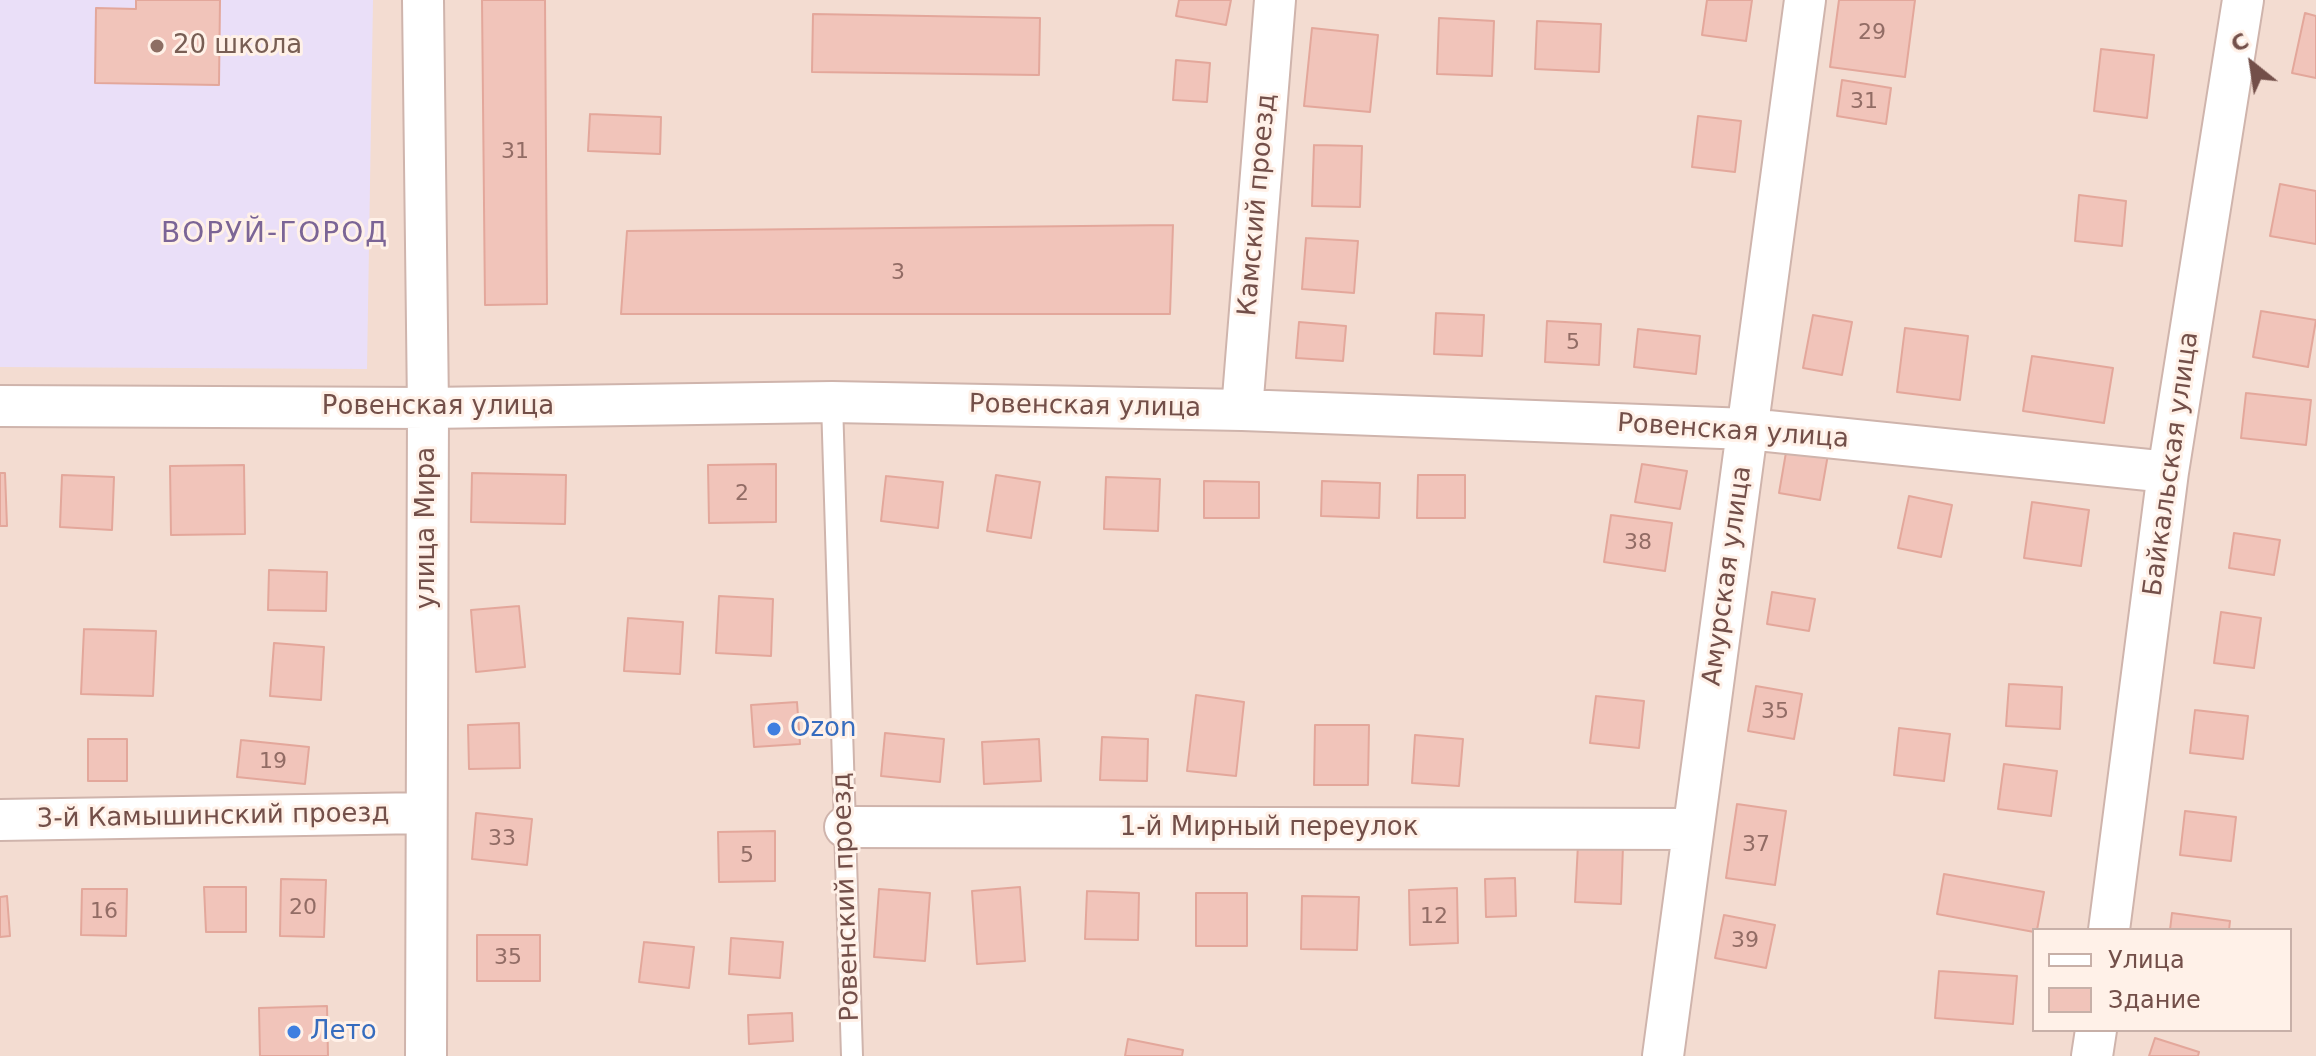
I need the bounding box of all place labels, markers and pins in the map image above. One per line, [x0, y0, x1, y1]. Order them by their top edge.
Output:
place label: 20 школа [173, 30, 302, 62]
marker: 20 школа [148, 37, 166, 55]
place label: Ozon [790, 713, 856, 745]
marker: Ozon [765, 720, 783, 738]
place label: Лето [310, 1016, 377, 1048]
marker: Лето [285, 1023, 303, 1041]

